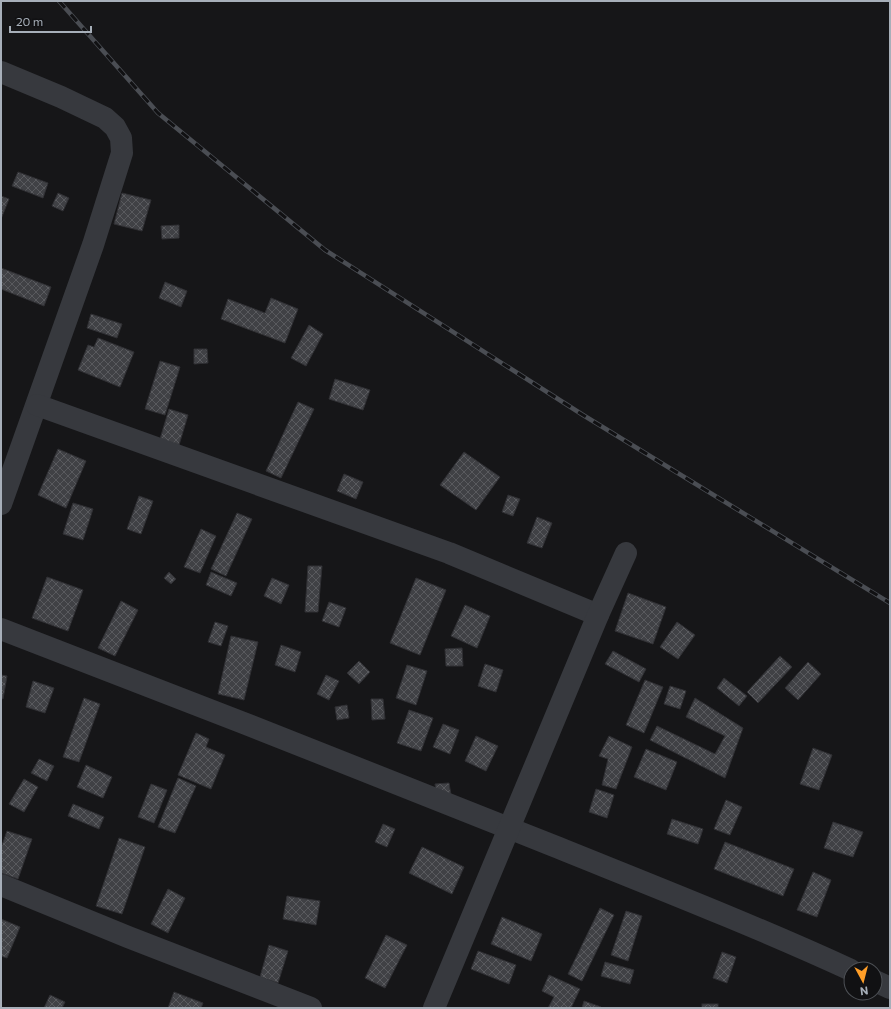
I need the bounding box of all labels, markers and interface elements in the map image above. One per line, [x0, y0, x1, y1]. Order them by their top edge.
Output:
scale bar [10, 8, 91, 34]
text: 20 m [16, 14, 43, 28]
north arrow [843, 961, 883, 1001]
text: N [859, 984, 869, 998]

